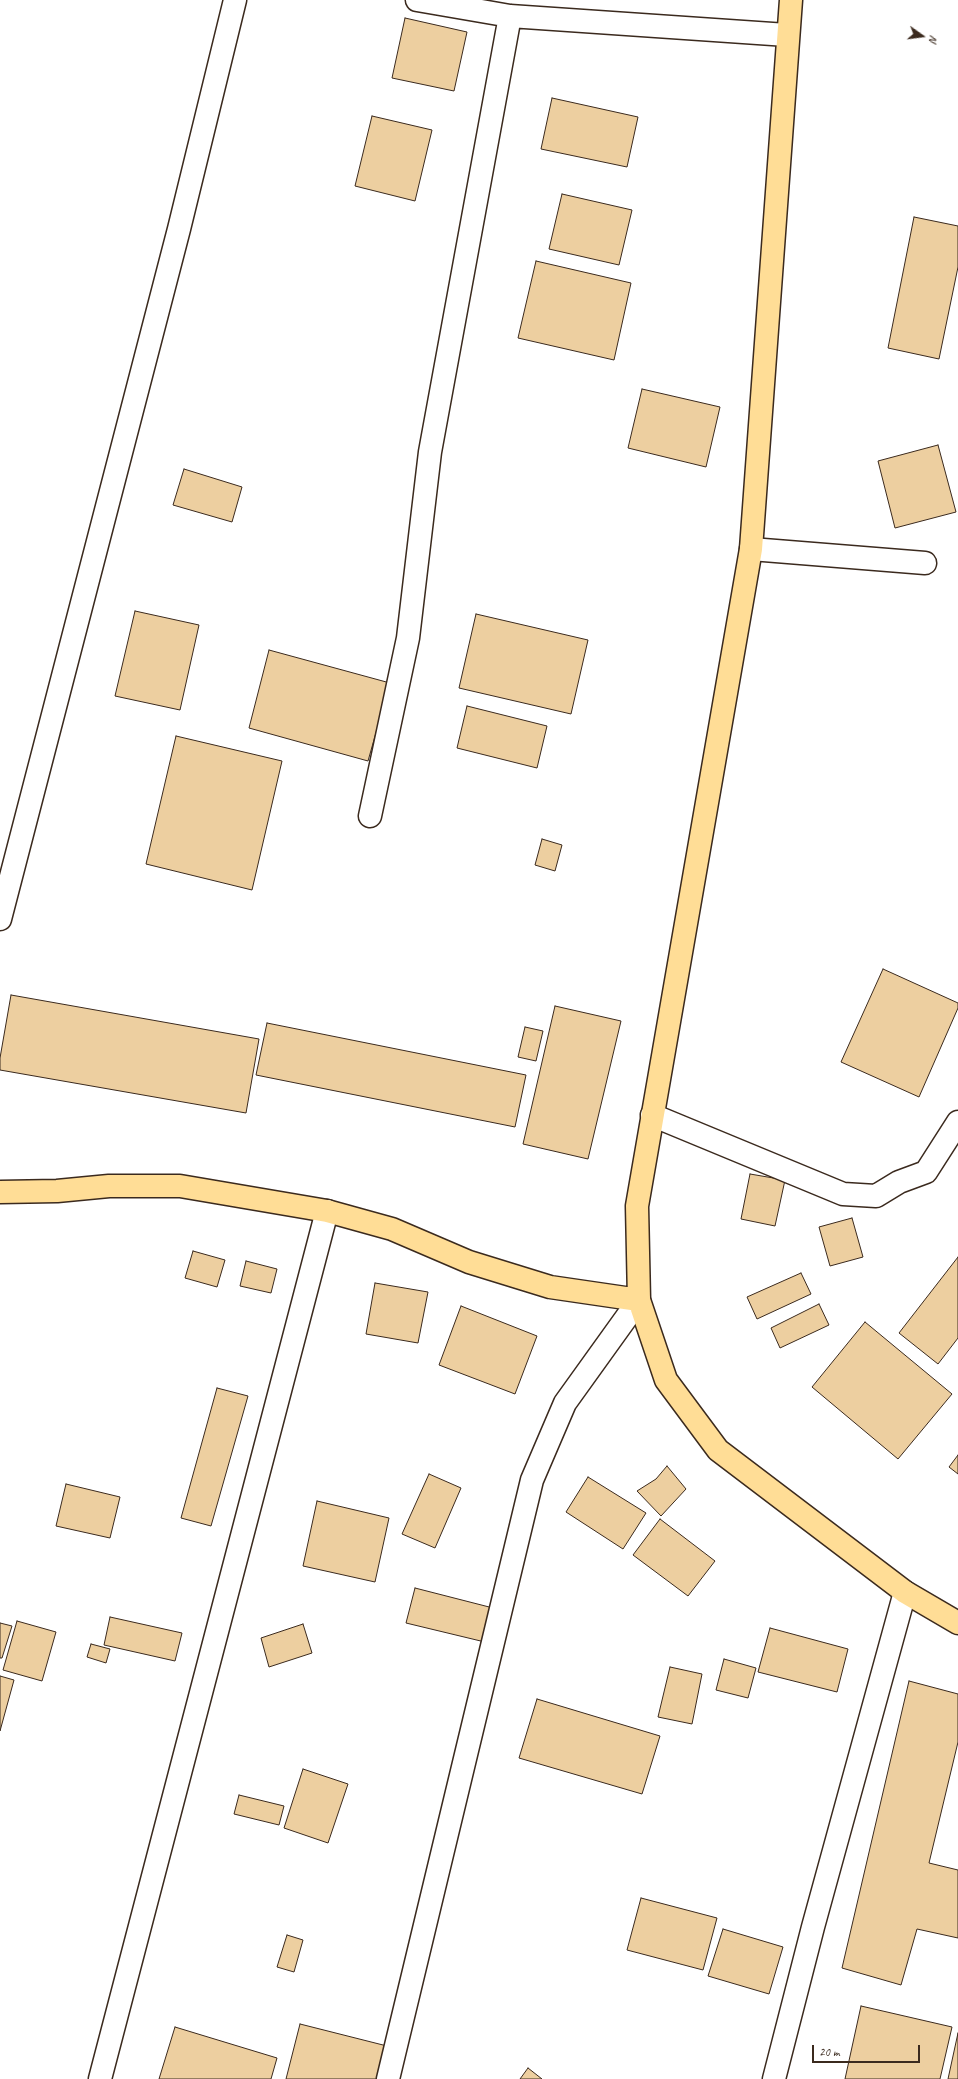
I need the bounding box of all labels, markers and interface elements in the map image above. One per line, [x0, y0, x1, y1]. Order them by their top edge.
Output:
north arrow [902, 16, 942, 56]
text: N [926, 34, 941, 44]
scale bar [814, 2037, 922, 2063]
text: 20 m [819, 2044, 839, 2060]

